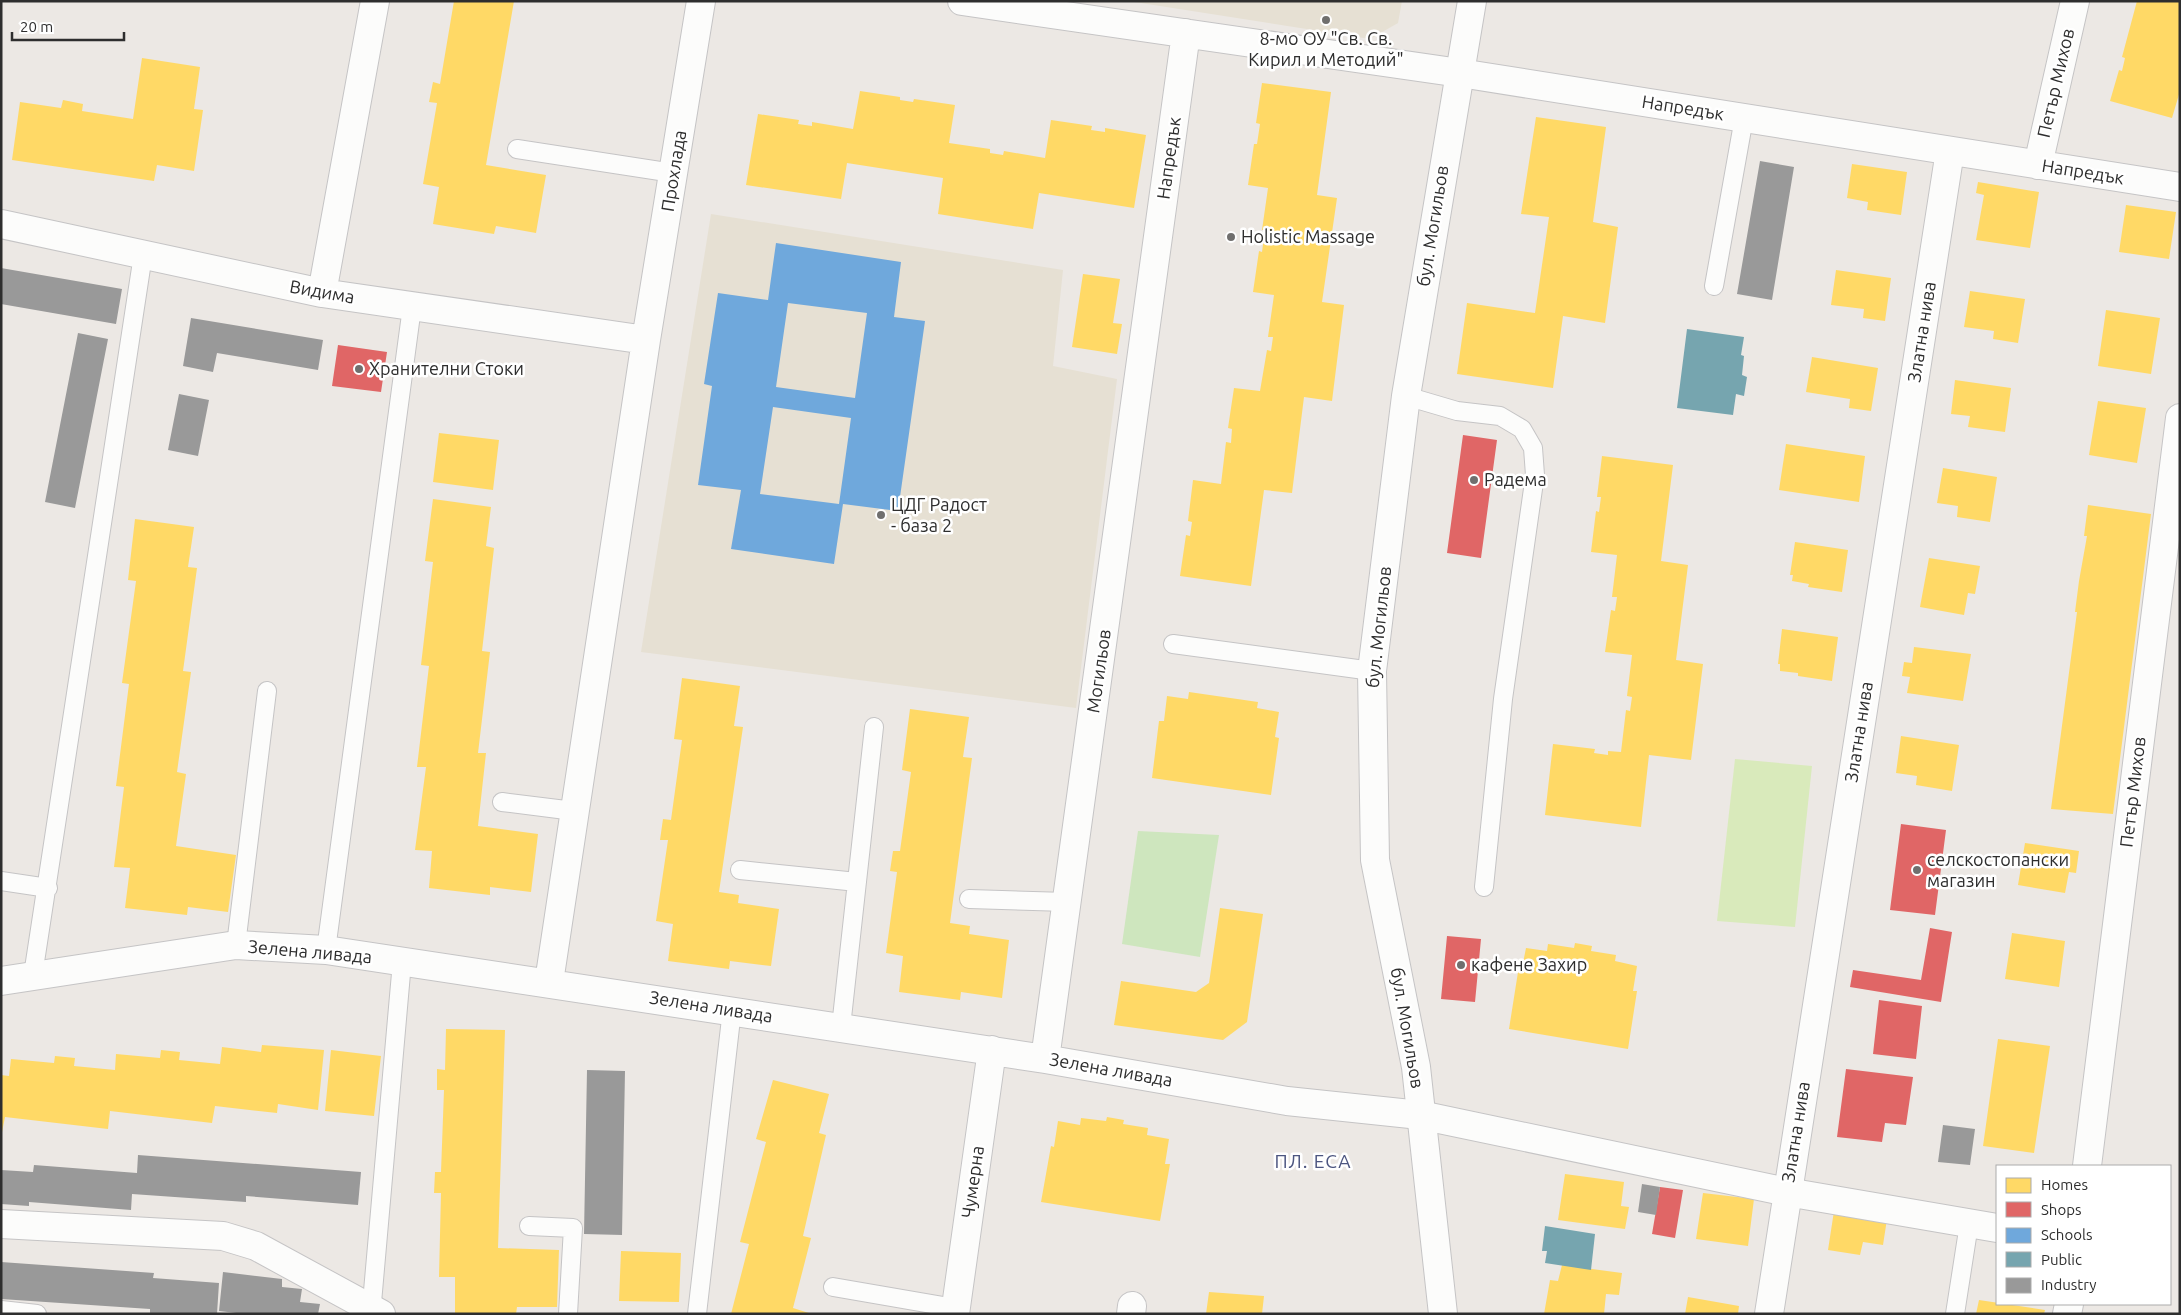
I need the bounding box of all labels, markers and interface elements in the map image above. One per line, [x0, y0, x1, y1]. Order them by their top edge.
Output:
scale bar [12, 10, 125, 42]
marker: 8-мо ОУ "Св. Св. Кирил и Методий" [1320, 14, 1332, 26]
text: 20 m [20, 18, 53, 35]
street label: Петър Михов [2033, 26, 2077, 139]
place label: 8-мо ОУ "Св. Св. Кирил и Методий" [1248, 28, 1404, 69]
street label: Напредък [1641, 91, 1726, 123]
street label: Напредък [1152, 115, 1184, 200]
street label: Прохлада [657, 129, 689, 213]
street label: Напредък [2041, 155, 2126, 187]
street label: бул. Могильов [1413, 164, 1451, 288]
place label: Holistic Massage [1241, 226, 1375, 246]
marker: Holistic Massage [1225, 231, 1237, 243]
street label: Видима [288, 275, 356, 307]
street label: Златна нива [1903, 280, 1939, 384]
place label: Хранителни Стоки [369, 358, 524, 378]
marker: Хранителни Стоки [353, 363, 365, 375]
place label: Радема [1484, 469, 1547, 489]
marker: Радема [1468, 474, 1480, 486]
place label: ЦДГ Радост - база 2 [891, 494, 987, 535]
marker: ЦДГ Радост - база 2 [875, 509, 887, 521]
street label: бул. Могильов [1362, 565, 1394, 689]
street label: Могильов [1082, 628, 1114, 714]
street label: Златна нива [1840, 680, 1876, 784]
street label: Петър Михов [2115, 735, 2149, 848]
place label: селскостопански магазин [1927, 849, 2069, 890]
marker: селскостопански магазин [1911, 864, 1923, 876]
street label: Зелена ливада [247, 936, 373, 966]
place label: кафене Захир [1471, 954, 1587, 974]
marker: кафене Захир [1455, 959, 1467, 971]
street label: бул. Могильов [1388, 966, 1428, 1090]
street label: Зелена ливада [648, 986, 774, 1026]
street label: Зелена ливада [1048, 1048, 1174, 1090]
street label: Златна нива [1777, 1080, 1813, 1184]
street label: Чумерна [957, 1144, 987, 1219]
district label: ПЛ. ЕСА [1274, 1150, 1352, 1172]
legend [1996, 1165, 2171, 1305]
text: Homes [2041, 1176, 2088, 1193]
text: Shops [2041, 1201, 2082, 1218]
text: Schools [2041, 1226, 2092, 1243]
text: Public [2041, 1251, 2082, 1268]
text: Industry [2041, 1276, 2096, 1293]

